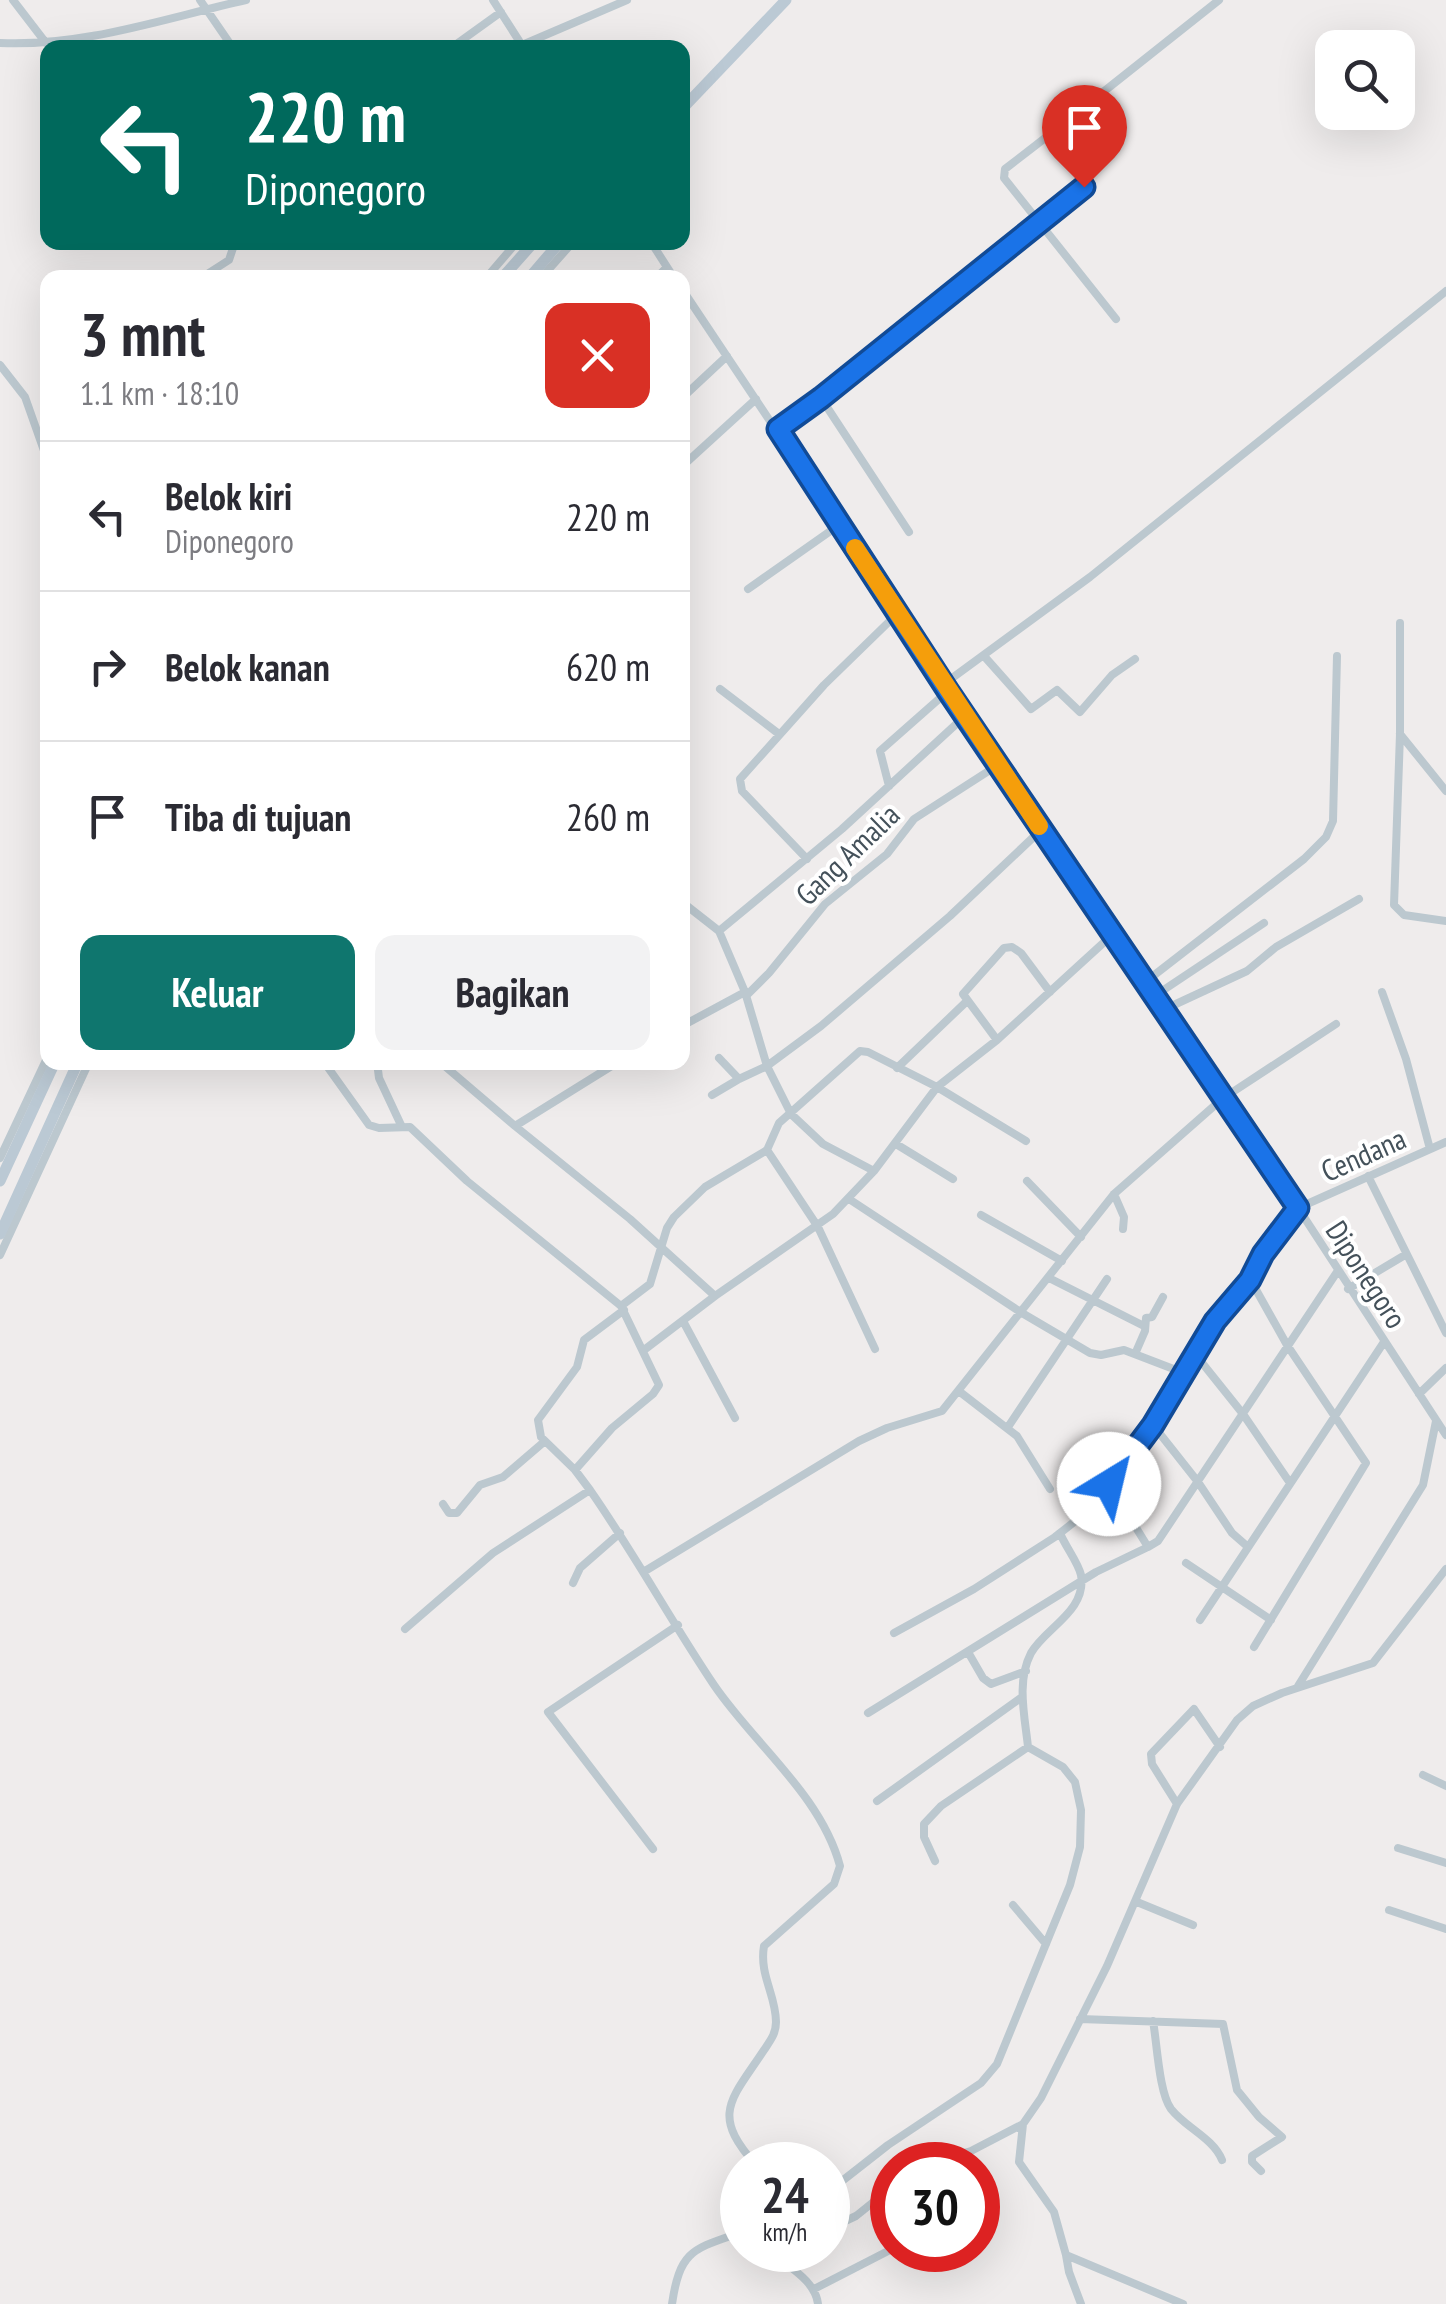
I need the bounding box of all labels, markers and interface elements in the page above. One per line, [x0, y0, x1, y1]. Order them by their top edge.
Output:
map controls [1315, 30, 1415, 130]
button: search [1315, 30, 1415, 130]
text: 220 m [245, 71, 406, 161]
icon: left [80, 80, 210, 210]
pin [1042, 85, 1127, 188]
icon: arrive [1057, 100, 1112, 155]
text: Diponegoro [245, 159, 426, 217]
text: 3 mnt [80, 295, 205, 373]
button: close [545, 303, 650, 408]
text: 1.1 km · 18:10 [80, 372, 239, 414]
text: Belok kiri [165, 471, 292, 520]
icon: left [80, 489, 135, 544]
text: 220 m [566, 492, 650, 541]
text: Diponegoro [165, 520, 294, 562]
icon: right [80, 639, 135, 694]
text: Belok kanan [165, 642, 330, 691]
text: 620 m [566, 642, 650, 691]
icon: arrive [80, 789, 135, 844]
text: Tiba di tujuan [165, 792, 351, 841]
text: 260 m [566, 792, 650, 841]
street label: Gang Amalia [787, 795, 907, 913]
button: Keluar [80, 935, 355, 1050]
button: Bagikan [375, 935, 650, 1050]
street label: Cendana [1315, 1118, 1411, 1190]
street label: Diponegoro [1318, 1213, 1416, 1335]
position arrow [1057, 1432, 1161, 1536]
speed limit sign: 30 [870, 2142, 1000, 2272]
text: 24 [761, 2162, 809, 2227]
text: km/h [763, 2216, 807, 2248]

